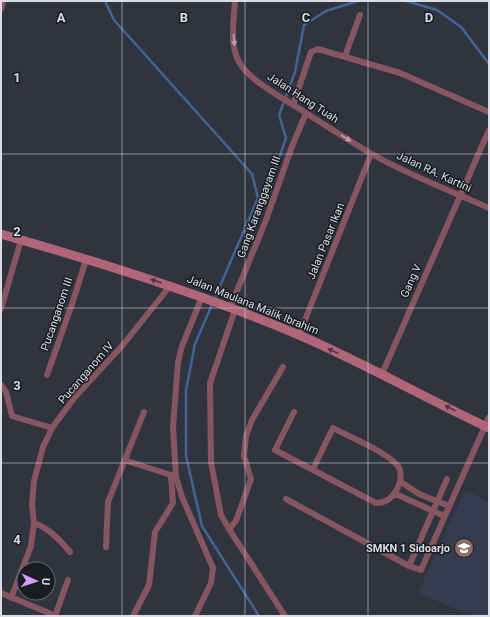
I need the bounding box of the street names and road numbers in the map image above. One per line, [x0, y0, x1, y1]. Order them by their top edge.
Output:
street label: Jalan Hang Tuah [265, 70, 341, 126]
street label: Jalan RA. Kartini [395, 149, 473, 195]
street label: Gang Karanggayam III [234, 154, 284, 260]
street label: Jalan Pasar Ikan [305, 201, 347, 281]
street label: Gang V [398, 262, 424, 300]
street label: Jalan Maulana Malik Ibrahim [185, 273, 321, 337]
street label: Pucanganom III [38, 276, 76, 352]
street label: Pucanganom IV [56, 339, 116, 407]

